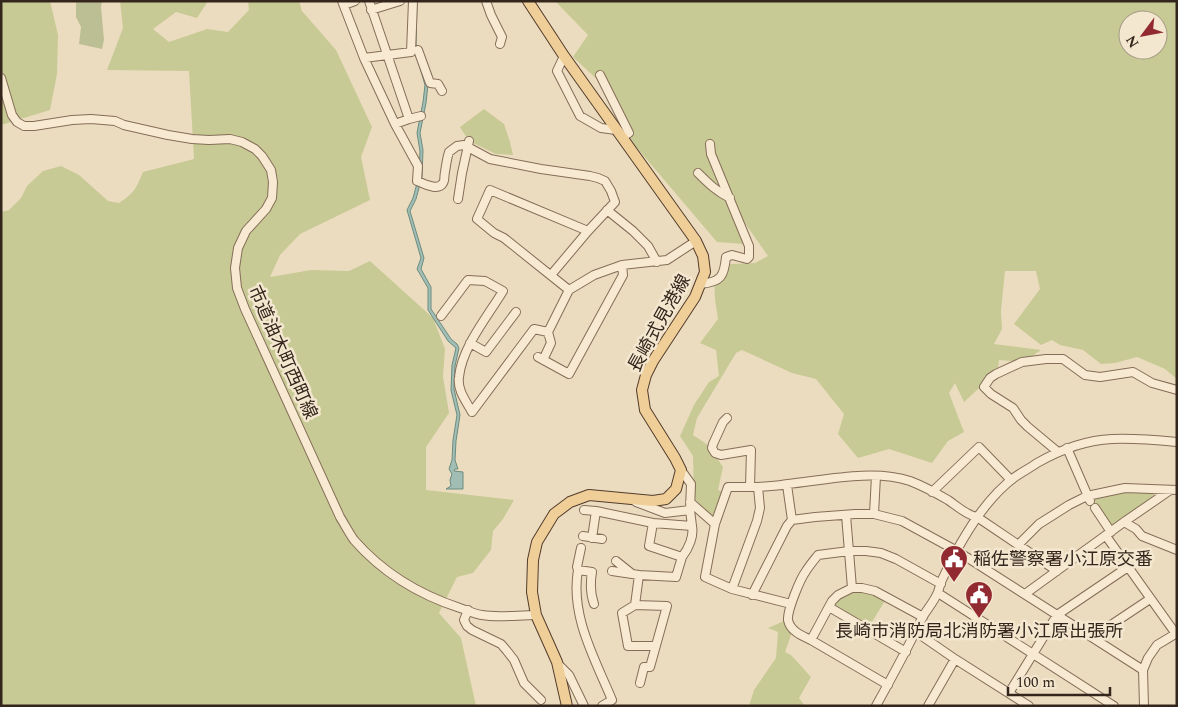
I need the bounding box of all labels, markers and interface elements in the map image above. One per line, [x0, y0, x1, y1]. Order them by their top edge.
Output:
north arrow [1118, 10, 1168, 60]
text: N [1120, 31, 1144, 52]
street label: 長崎式見港線 [621, 269, 697, 377]
street label: 市道油木町西町線 [241, 281, 324, 423]
public building icon: 稲佐警察署小江原交番 [939, 544, 969, 583]
place label: 稲佐警察署小江原交番 [973, 546, 1153, 573]
public building icon: 長崎市消防局北消防署小江原出張所 [964, 580, 994, 619]
place label: 長崎市消防局北消防署小江原出張所 [835, 618, 1123, 645]
scale bar [1008, 664, 1110, 696]
text: 100 m [1016, 671, 1055, 694]

